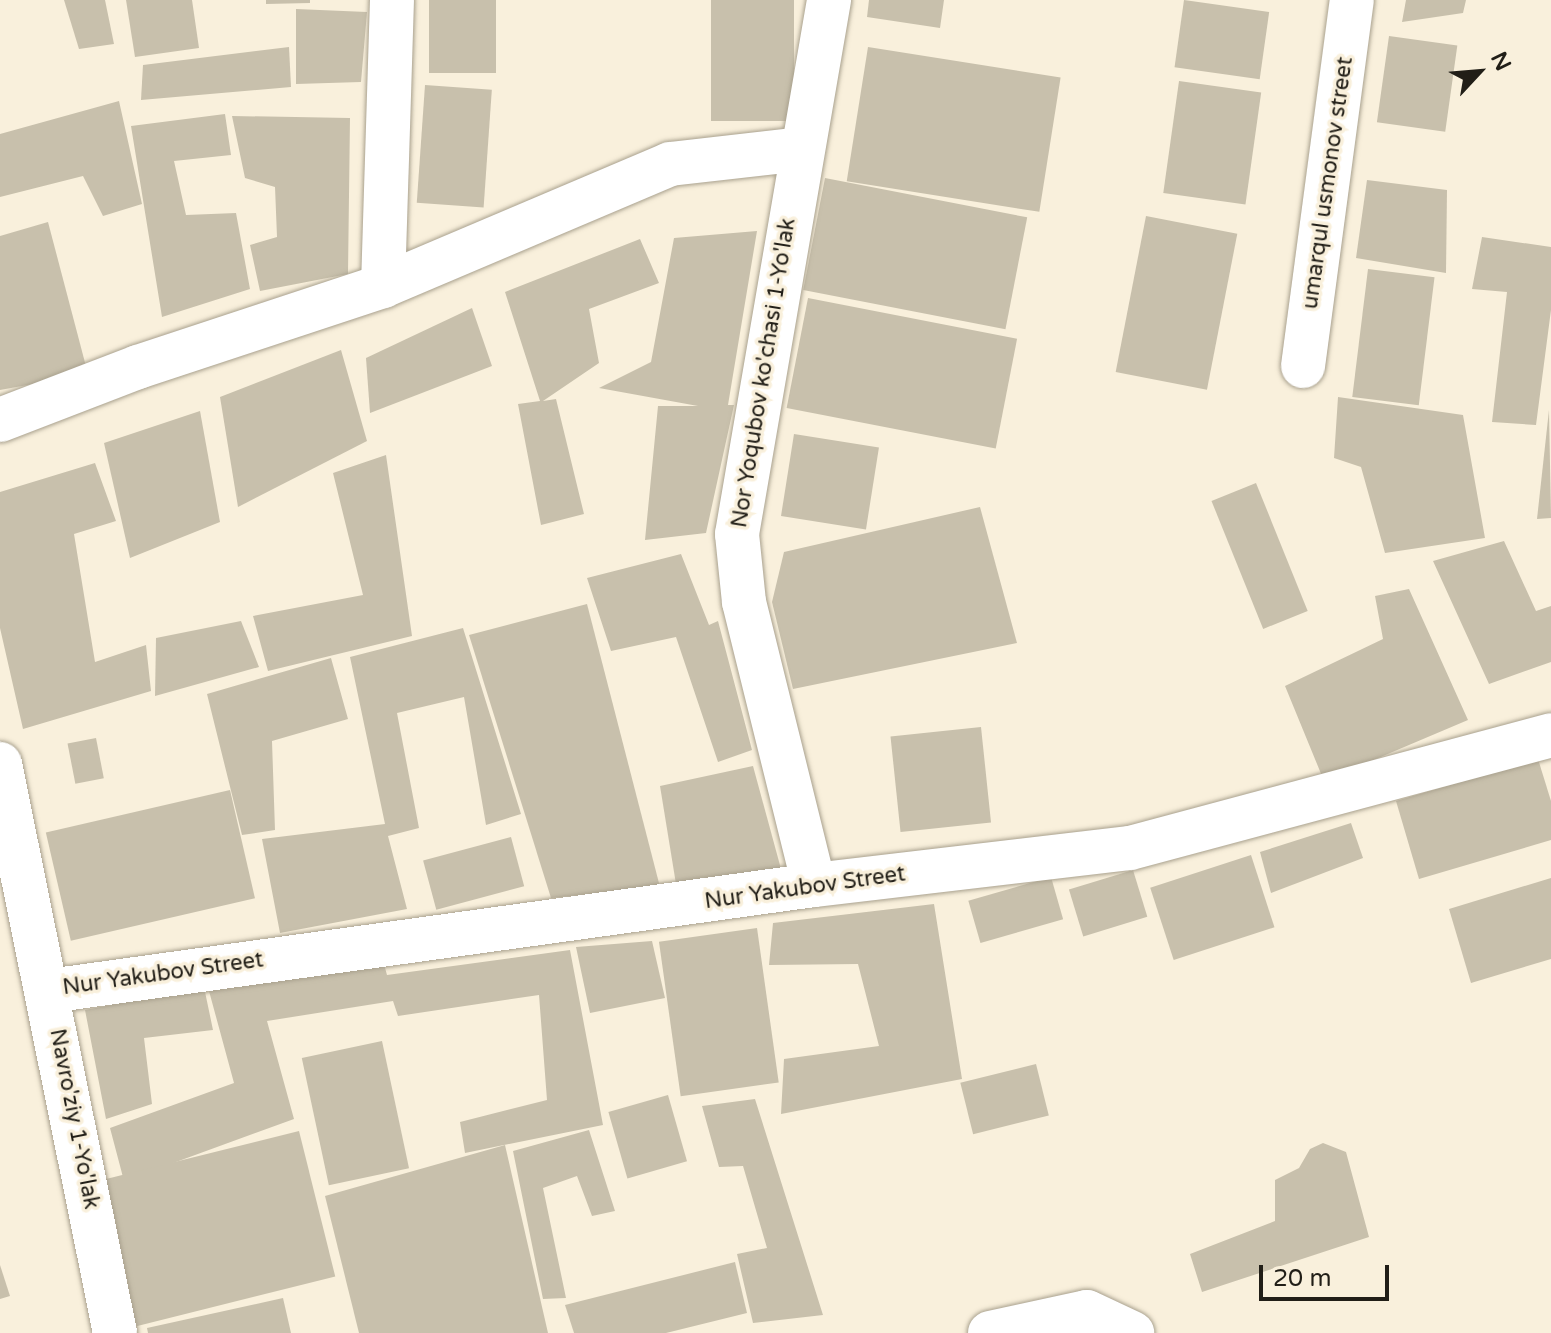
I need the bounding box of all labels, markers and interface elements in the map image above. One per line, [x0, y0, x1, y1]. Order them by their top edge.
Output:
north arrow [1439, 32, 1519, 112]
text: N [1485, 48, 1516, 75]
street label: umarqul usmonov street [1297, 55, 1359, 311]
street label: Nor Yoqubov ko'chasi 1-Yo'lak [726, 216, 802, 530]
street label: Nur Yakubov Street [703, 861, 907, 915]
street label: Nur Yakubov Street [61, 947, 265, 1001]
street label: Navro'ziy 1-Yo'lak [44, 1027, 104, 1211]
scale bar [1263, 1249, 1393, 1299]
text: 20 m [1273, 1264, 1331, 1293]

